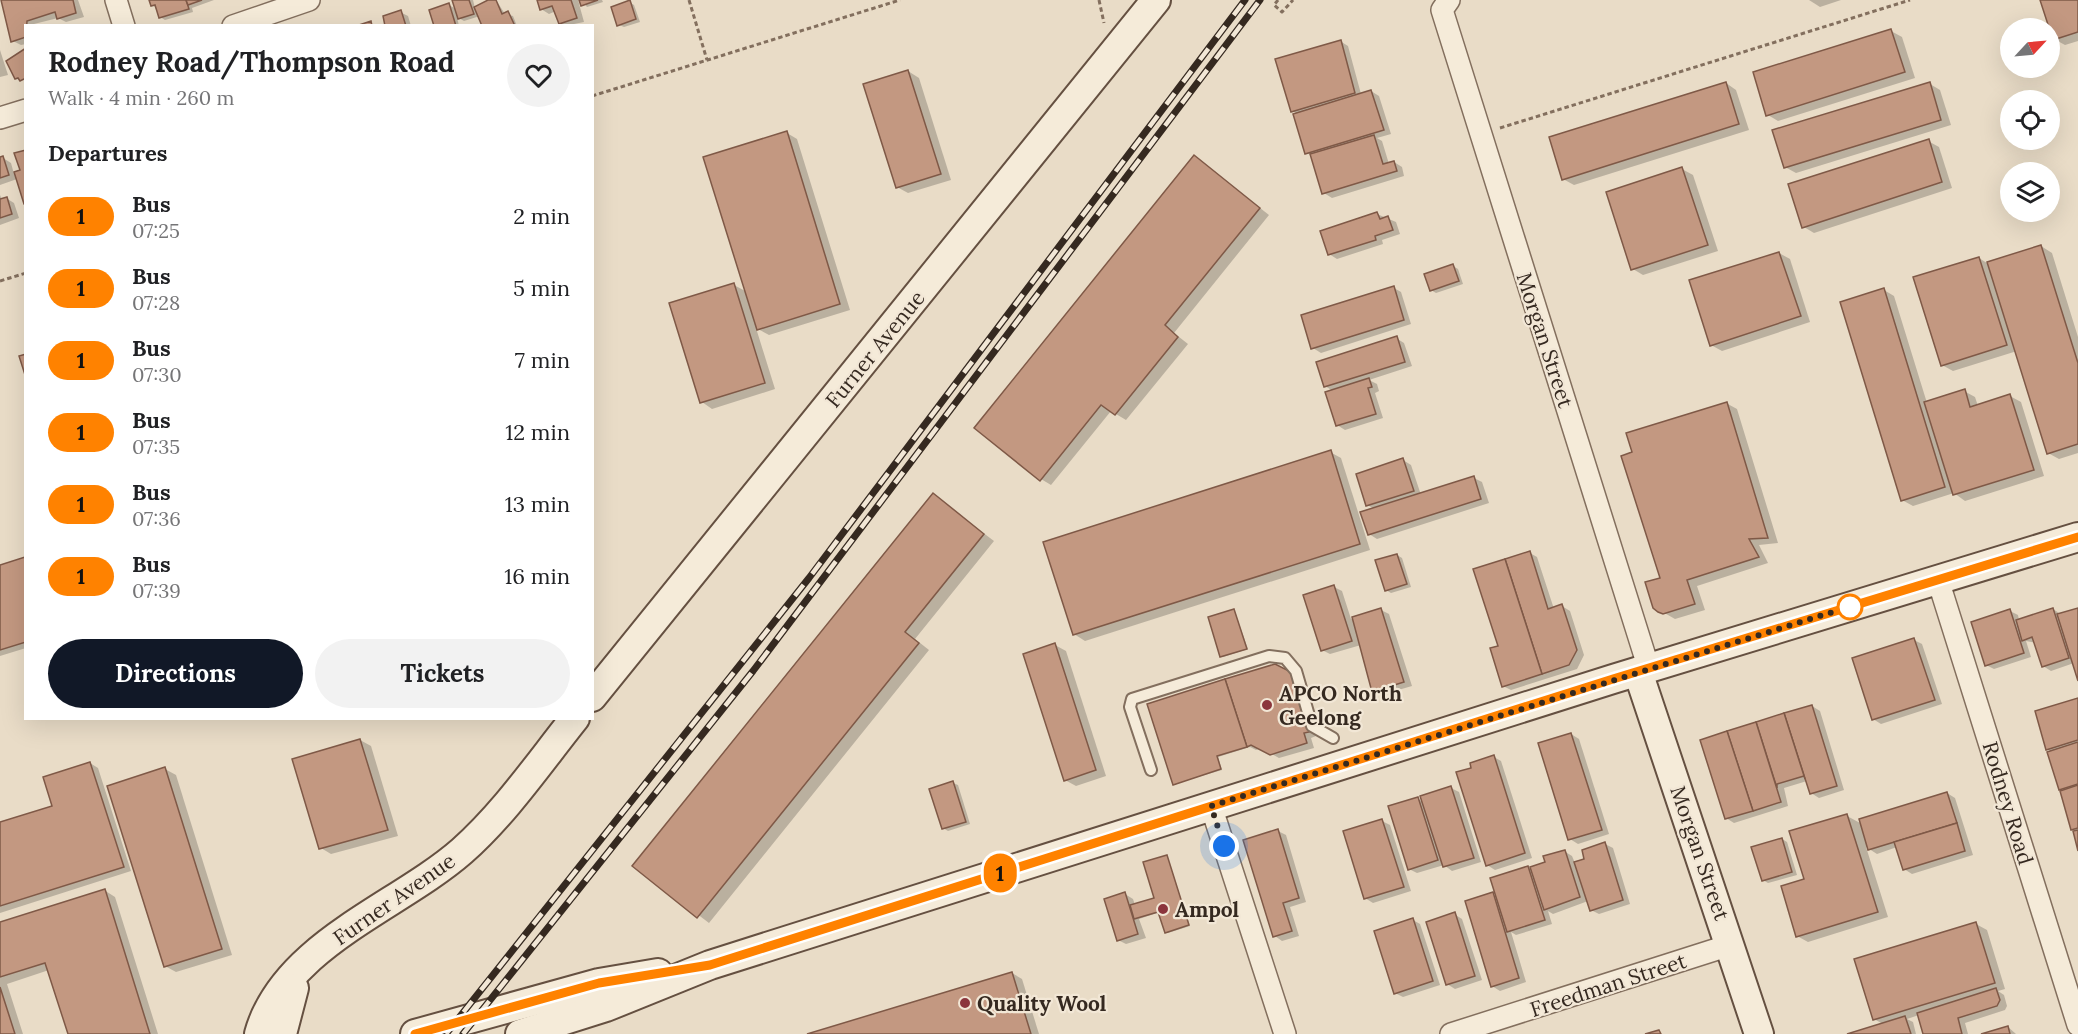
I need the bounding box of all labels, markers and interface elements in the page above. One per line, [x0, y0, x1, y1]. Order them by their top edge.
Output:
north arrow [2000, 18, 2060, 78]
map controls [2000, 18, 2060, 222]
text: Rodney Road/Thompson Road [48, 44, 455, 80]
button: heart [507, 44, 570, 107]
text: Walk · 4 min · 260 m [48, 85, 234, 110]
button: locate [2000, 90, 2060, 150]
text: Departures [48, 139, 167, 167]
button: layers [2000, 162, 2060, 222]
text: Bus [132, 190, 171, 218]
text: 2 min [513, 202, 570, 230]
text: 1 [77, 203, 85, 230]
text: 07:25 [132, 218, 180, 243]
text: Bus [132, 262, 171, 290]
street label: Morgan Street [1510, 269, 1580, 412]
text: 5 min [513, 274, 570, 302]
text: 1 [77, 275, 85, 302]
street label: Furner Avenue [820, 285, 930, 413]
text: 07:28 [132, 290, 180, 315]
text: Bus [132, 334, 171, 362]
text: 7 min [515, 346, 570, 374]
text: 1 [77, 347, 85, 374]
text: 07:30 [132, 362, 182, 387]
text: Bus [132, 406, 171, 434]
text: 12 min [505, 418, 570, 446]
text: 1 [77, 419, 85, 446]
text: 07:35 [132, 434, 180, 459]
text: Bus [132, 478, 171, 506]
text: 13 min [505, 490, 570, 518]
text: 1 [77, 491, 85, 518]
text: 07:36 [132, 506, 181, 531]
text: Bus [132, 550, 171, 578]
text: 16 min [504, 562, 570, 590]
text: 1 [77, 563, 85, 590]
text: 07:39 [132, 578, 181, 603]
unlabelled marker [1837, 594, 1863, 620]
button: Directions [48, 639, 303, 708]
button: Tickets [315, 639, 570, 708]
place label: APCO North Geelong [1279, 680, 1402, 731]
marker: APCO North Geelong [1260, 698, 1274, 712]
street label: Rodney Road [1976, 738, 2040, 868]
street label: Morgan Street [1664, 782, 1736, 925]
your location [1209, 831, 1239, 861]
street label: Furner Avenue [328, 847, 460, 951]
line badge: 1 [980, 854, 1020, 892]
text: 1 [996, 860, 1004, 887]
place label: Ampol [1175, 896, 1240, 923]
marker: Ampol [1156, 902, 1170, 916]
street label: Freedman Street [1526, 947, 1690, 1023]
place label: Quality Wool [977, 990, 1107, 1017]
marker: Quality Wool [958, 996, 972, 1010]

